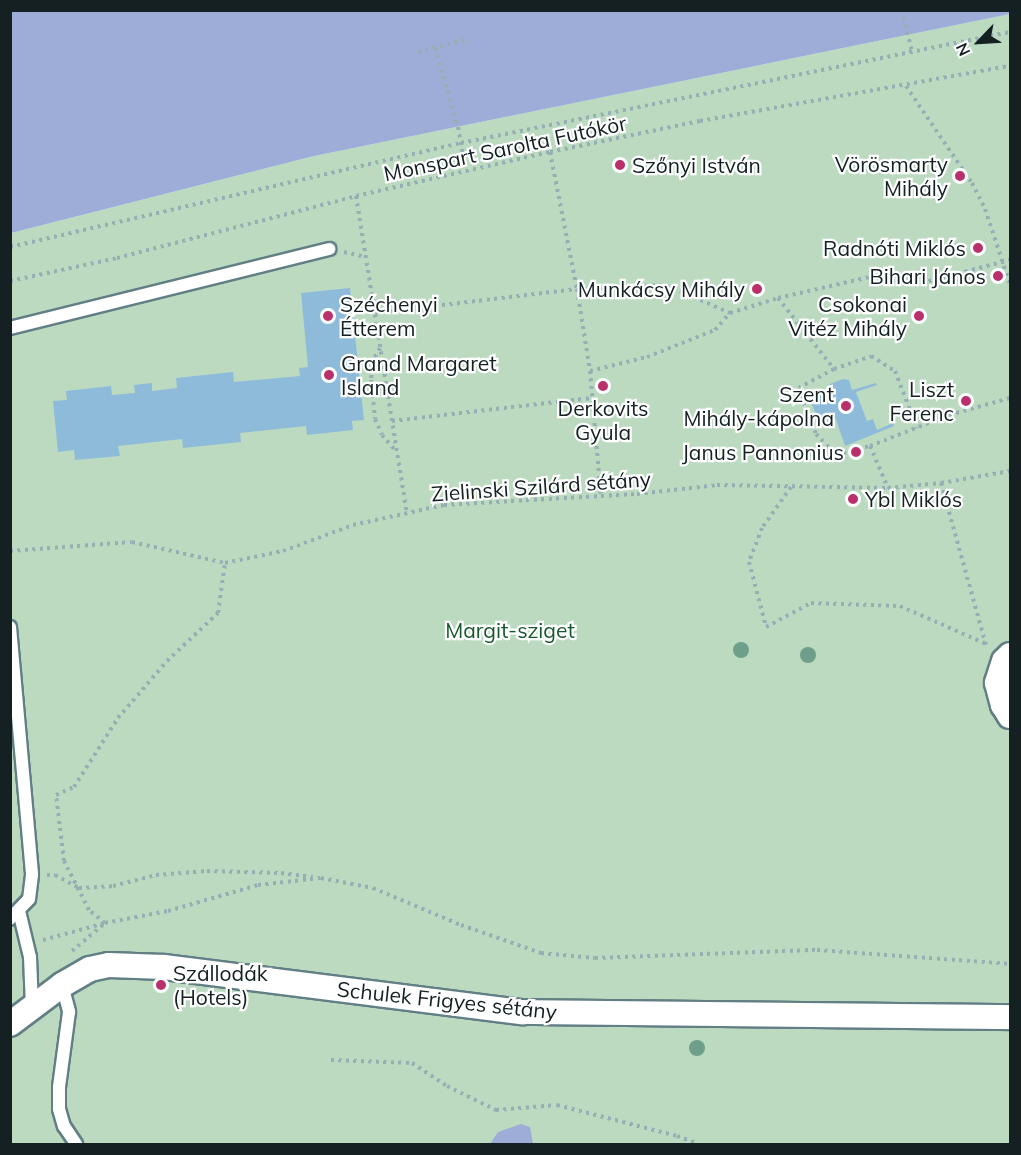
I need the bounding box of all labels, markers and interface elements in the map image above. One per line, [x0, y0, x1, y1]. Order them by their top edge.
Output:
north arrow [949, 12, 1009, 72]
text: N [951, 40, 974, 59]
street label: Monspart Sarolta Futókör [381, 110, 629, 186]
place label: Vörösmarty Mihály [835, 151, 948, 201]
place label: Szőnyi István [632, 152, 761, 178]
marker: Szőnyi István [613, 158, 627, 172]
marker: Vörösmarty Mihály [953, 169, 967, 183]
place label: Radnóti Miklós [823, 235, 966, 261]
marker: Radnóti Miklós [971, 241, 985, 255]
place label: Bihari János [869, 263, 986, 289]
marker: Bihari János [991, 269, 1005, 283]
place label: Munkácsy Mihály [578, 276, 745, 302]
marker: Munkácsy Mihály [750, 282, 764, 296]
place label: Széchenyi Étterem [340, 291, 438, 341]
place label: Csokonai Vitéz Mihály [788, 291, 907, 341]
marker: Széchenyi Étterem [321, 309, 335, 323]
marker: Csokonai Vitéz Mihály [912, 309, 926, 323]
place label: Grand Margaret Island [341, 350, 496, 400]
marker: Grand Margaret Island [322, 368, 336, 382]
place label: Liszt Ferenc [890, 376, 954, 426]
marker: Derkovits Gyula [596, 379, 610, 393]
place label: Szent Mihály-kápolna [683, 381, 834, 431]
marker: Liszt Ferenc [959, 394, 973, 408]
place label: Derkovits Gyula [557, 395, 649, 445]
marker: Szent Mihály-kápolna [839, 399, 853, 413]
place label: Janus Pannonius [682, 439, 844, 465]
marker: Janus Pannonius [849, 445, 863, 459]
street label: Zielinski Szilárd sétány [430, 466, 652, 506]
place label: Ybl Miklós [865, 486, 962, 512]
marker: Ybl Miklós [846, 492, 860, 506]
park label: Margit-sziget [445, 617, 575, 643]
place label: Szállodák (Hotels) [173, 960, 268, 1010]
street label: Schulek Frigyes sétány [336, 976, 558, 1024]
marker: Szállodák (Hotels) [154, 978, 168, 992]

